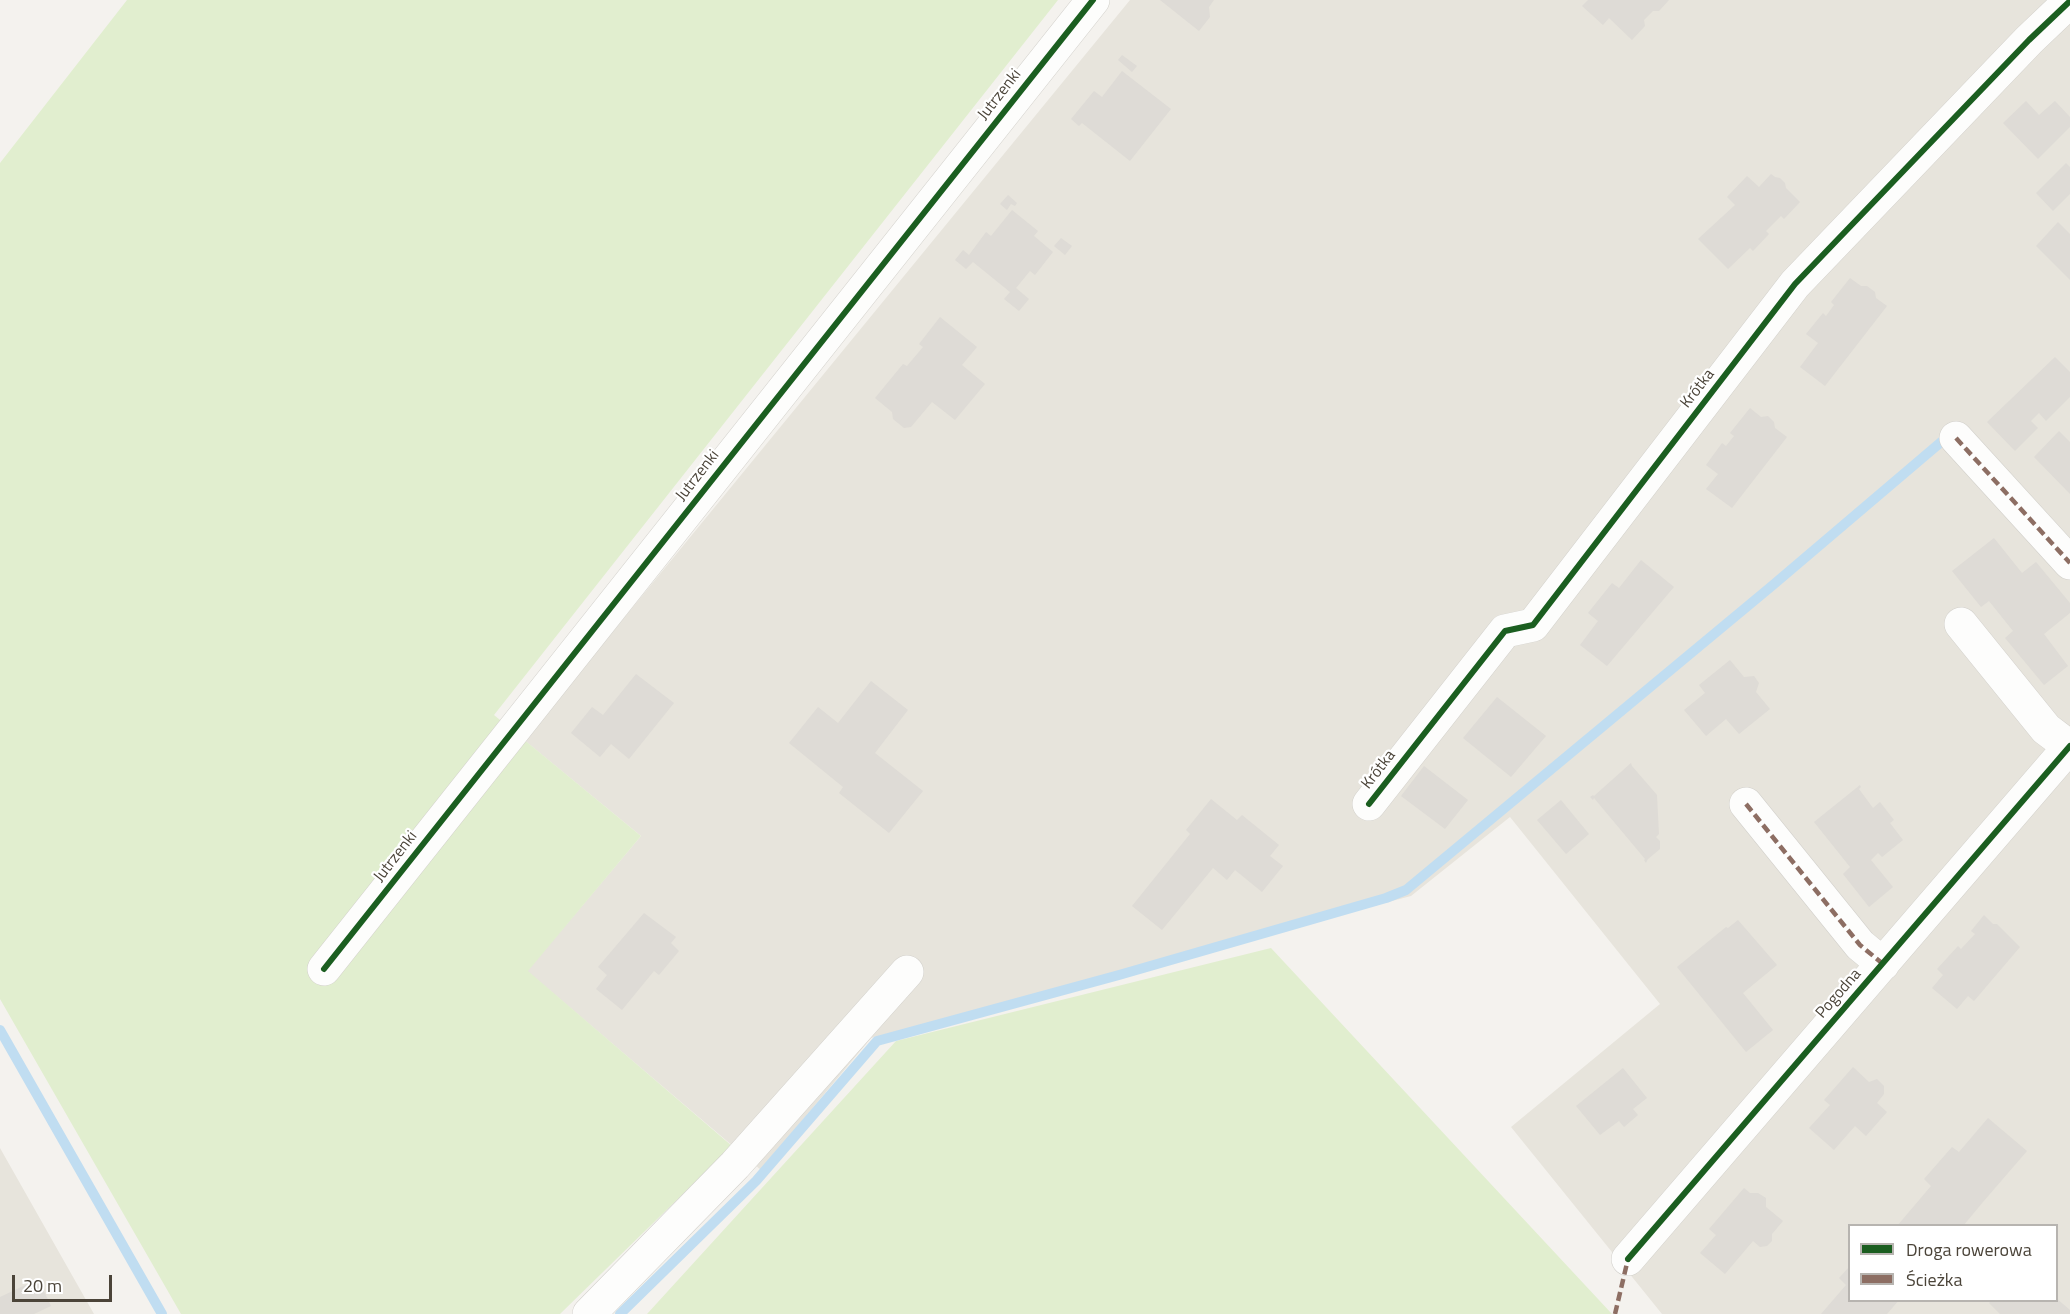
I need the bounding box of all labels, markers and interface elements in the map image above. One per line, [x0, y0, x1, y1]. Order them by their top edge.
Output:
street label: Jutrzenki [974, 66, 1026, 124]
street label: Krótka [1677, 366, 1719, 412]
street label: Jutrzenki [672, 447, 724, 505]
street label: Krótka [1358, 747, 1400, 793]
street label: Jutrzenki [370, 828, 422, 886]
street label: Pogodna [1812, 965, 1866, 1023]
legend [1848, 1224, 2058, 1302]
text: Droga rowerowa [1906, 1236, 2032, 1263]
scale bar [15, 1263, 116, 1301]
text: Ścieżka [1906, 1266, 1962, 1293]
text: 20 m [23, 1272, 62, 1299]

